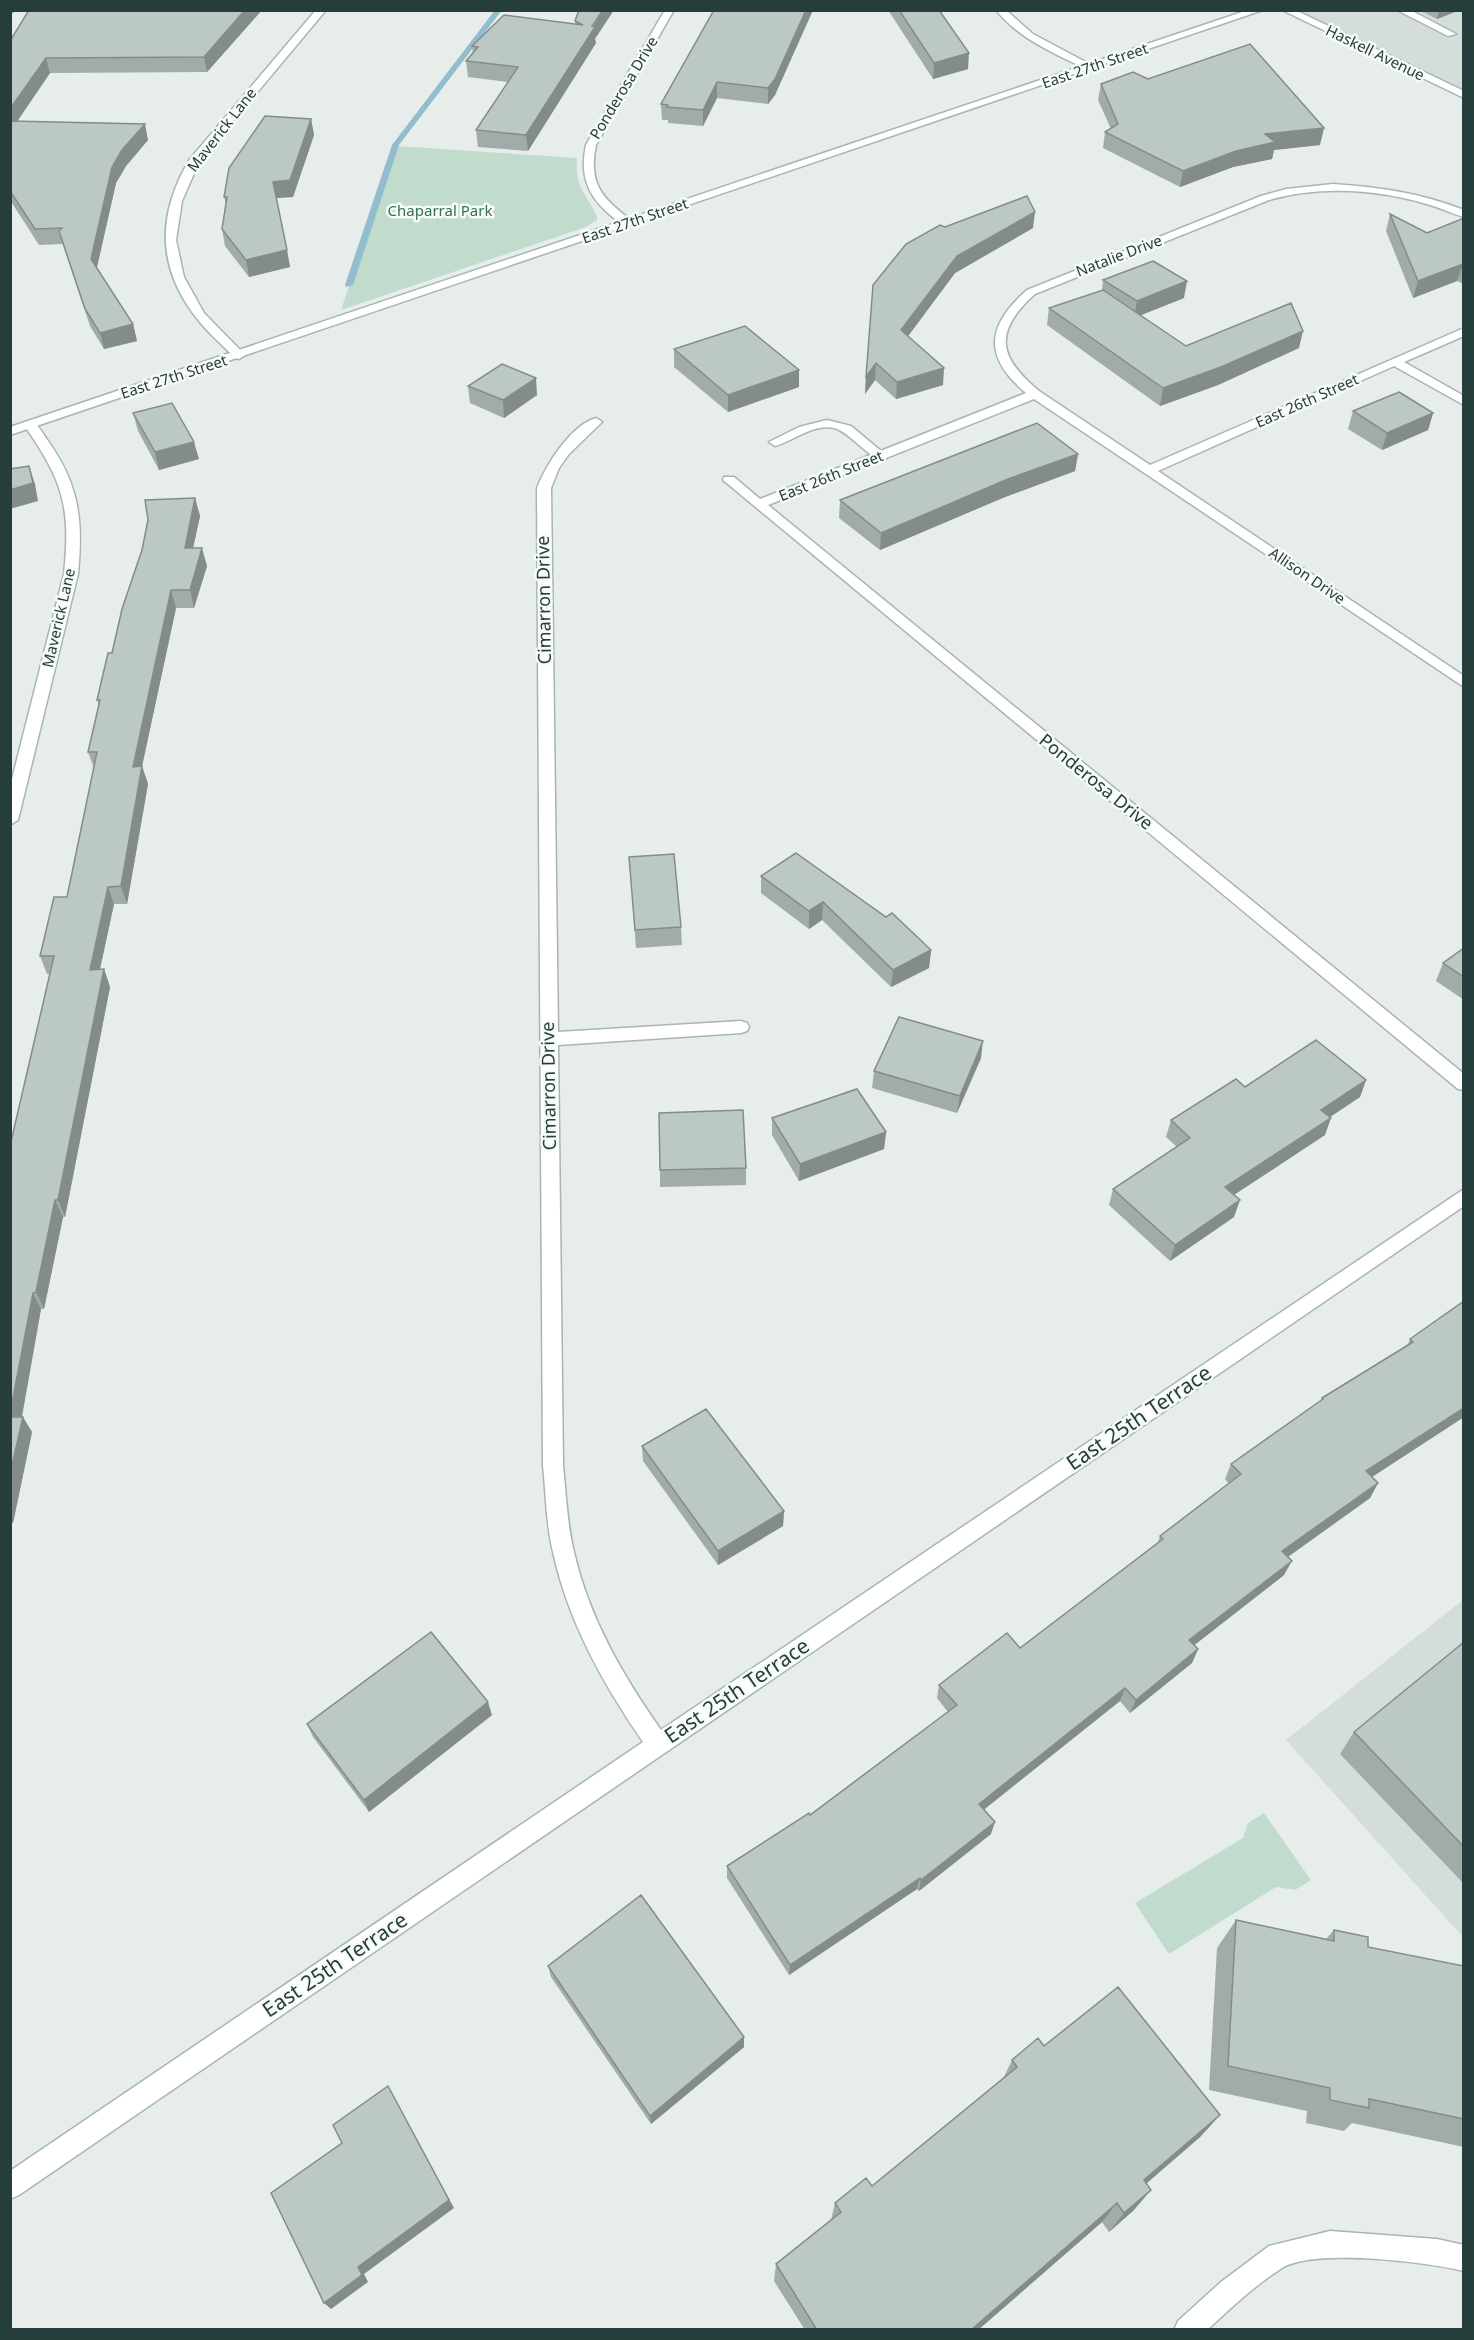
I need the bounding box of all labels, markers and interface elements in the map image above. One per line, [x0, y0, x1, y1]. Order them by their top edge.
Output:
street label: Haskell Avenue [1323, 20, 1428, 85]
street label: Ponderosa Drive [585, 32, 662, 143]
street label: East 27th Street [1039, 37, 1151, 93]
street label: Maverick Lane [182, 83, 260, 175]
street label: East 27th Street [579, 192, 691, 248]
park label: Chaparral Park [388, 200, 492, 220]
street label: Natalie Drive [1073, 229, 1165, 281]
street label: East 27th Street [118, 349, 230, 403]
street label: East 26th Street [1252, 368, 1362, 432]
street label: East 26th Street [775, 445, 886, 505]
street label: Cimarron Drive [530, 535, 556, 665]
street label: Allison Drive [1266, 542, 1350, 608]
street label: Maverick Lane [37, 566, 79, 669]
street label: Ponderosa Drive [1035, 728, 1159, 835]
street label: Cimarron Drive [535, 1021, 561, 1151]
street label: East 25th Terrace [1060, 1358, 1216, 1476]
street label: East 25th Terrace [658, 1631, 814, 1749]
street label: East 25th Terrace [256, 1905, 412, 2023]

